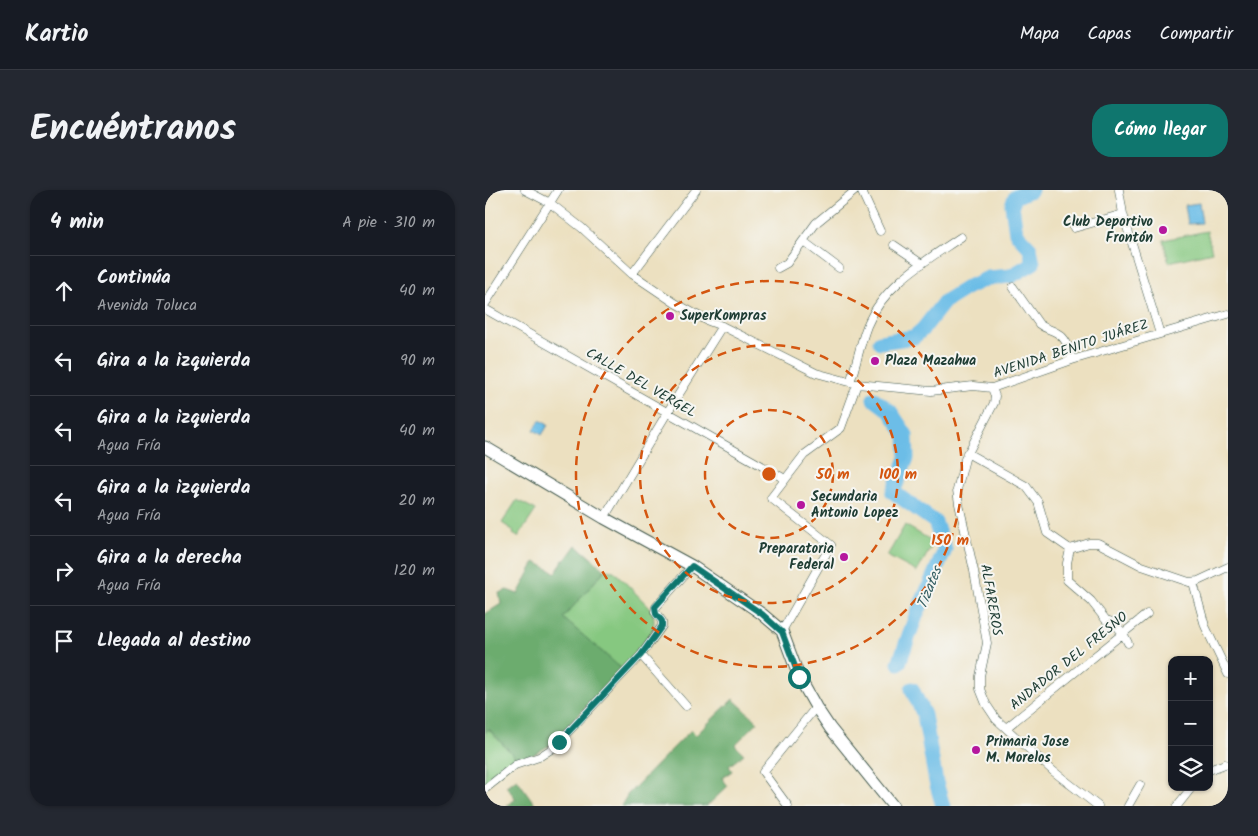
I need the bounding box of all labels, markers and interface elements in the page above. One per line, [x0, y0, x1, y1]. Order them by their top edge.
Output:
text: Kartio [25, 15, 88, 54]
text: Mapa [1020, 20, 1060, 49]
text: Capas [1088, 20, 1132, 49]
text: Compartir [1160, 20, 1233, 49]
text: Encuéntranos [30, 102, 236, 158]
button: Cómo llegar [1092, 104, 1228, 157]
text: 4 min [50, 206, 104, 239]
text: A pie · 310 m [342, 210, 435, 235]
place label: Club Deportivo Frontón [1063, 211, 1154, 249]
marker: Club Deportivo Frontón [1157, 224, 1169, 236]
text: Continúa [97, 263, 171, 293]
icon: ahead [50, 277, 78, 305]
text: 40 m [399, 278, 435, 303]
text: Avenida Toluca [97, 293, 197, 318]
place label: SuperKompras [680, 305, 767, 327]
marker: SuperKompras [664, 310, 676, 322]
street label: AVENIDA BENITO JUÁREZ [990, 313, 1152, 385]
street label: CALLE DEL VERGEL [582, 342, 700, 424]
text: Gira a la izquierda [97, 346, 250, 376]
icon: left [50, 347, 78, 375]
text: 90 m [400, 348, 435, 373]
place label: Plaza Mazahua [885, 350, 976, 372]
marker: Plaza Mazahua [869, 355, 881, 367]
text: Gira a la izquierda [97, 403, 250, 433]
icon: left [50, 417, 78, 445]
text: 40 m [399, 418, 435, 443]
text: Agua Fría [97, 433, 161, 458]
text: 50 m [815, 463, 850, 487]
text: 100 m [879, 463, 917, 487]
centre of rings [760, 465, 778, 483]
text: Gira a la izquierda [97, 473, 250, 503]
place label: Secundaria Antonio Lopez [811, 486, 899, 524]
icon: left [50, 487, 78, 515]
text: 20 m [399, 488, 435, 513]
marker: Secundaria Antonio Lopez [795, 499, 807, 511]
text: Agua Fría [97, 503, 161, 528]
text: 150 m [931, 529, 969, 553]
place label: Preparatoria Federal [759, 538, 834, 576]
text: Gira a la derecha [97, 543, 242, 573]
marker: Preparatoria Federal [838, 551, 850, 563]
icon: right [50, 557, 78, 585]
text: 120 m [394, 558, 435, 583]
water label: Tizates [911, 562, 950, 613]
street label: ALFAREROS [974, 562, 1008, 638]
text: Agua Fría [97, 573, 161, 598]
street label: ANDADOR DEL FRESNO [1005, 606, 1133, 716]
text: Llegada al destino [97, 626, 251, 656]
icon: arrive [50, 627, 78, 655]
map controls [1168, 656, 1213, 791]
button: + [1168, 656, 1213, 701]
route start [788, 666, 811, 689]
button: − [1168, 701, 1213, 746]
route end [548, 731, 571, 754]
place label: Primaria Jose M. Morelos [986, 731, 1069, 769]
marker: Primaria Jose M. Morelos [970, 744, 982, 756]
button: layers [1168, 746, 1213, 791]

